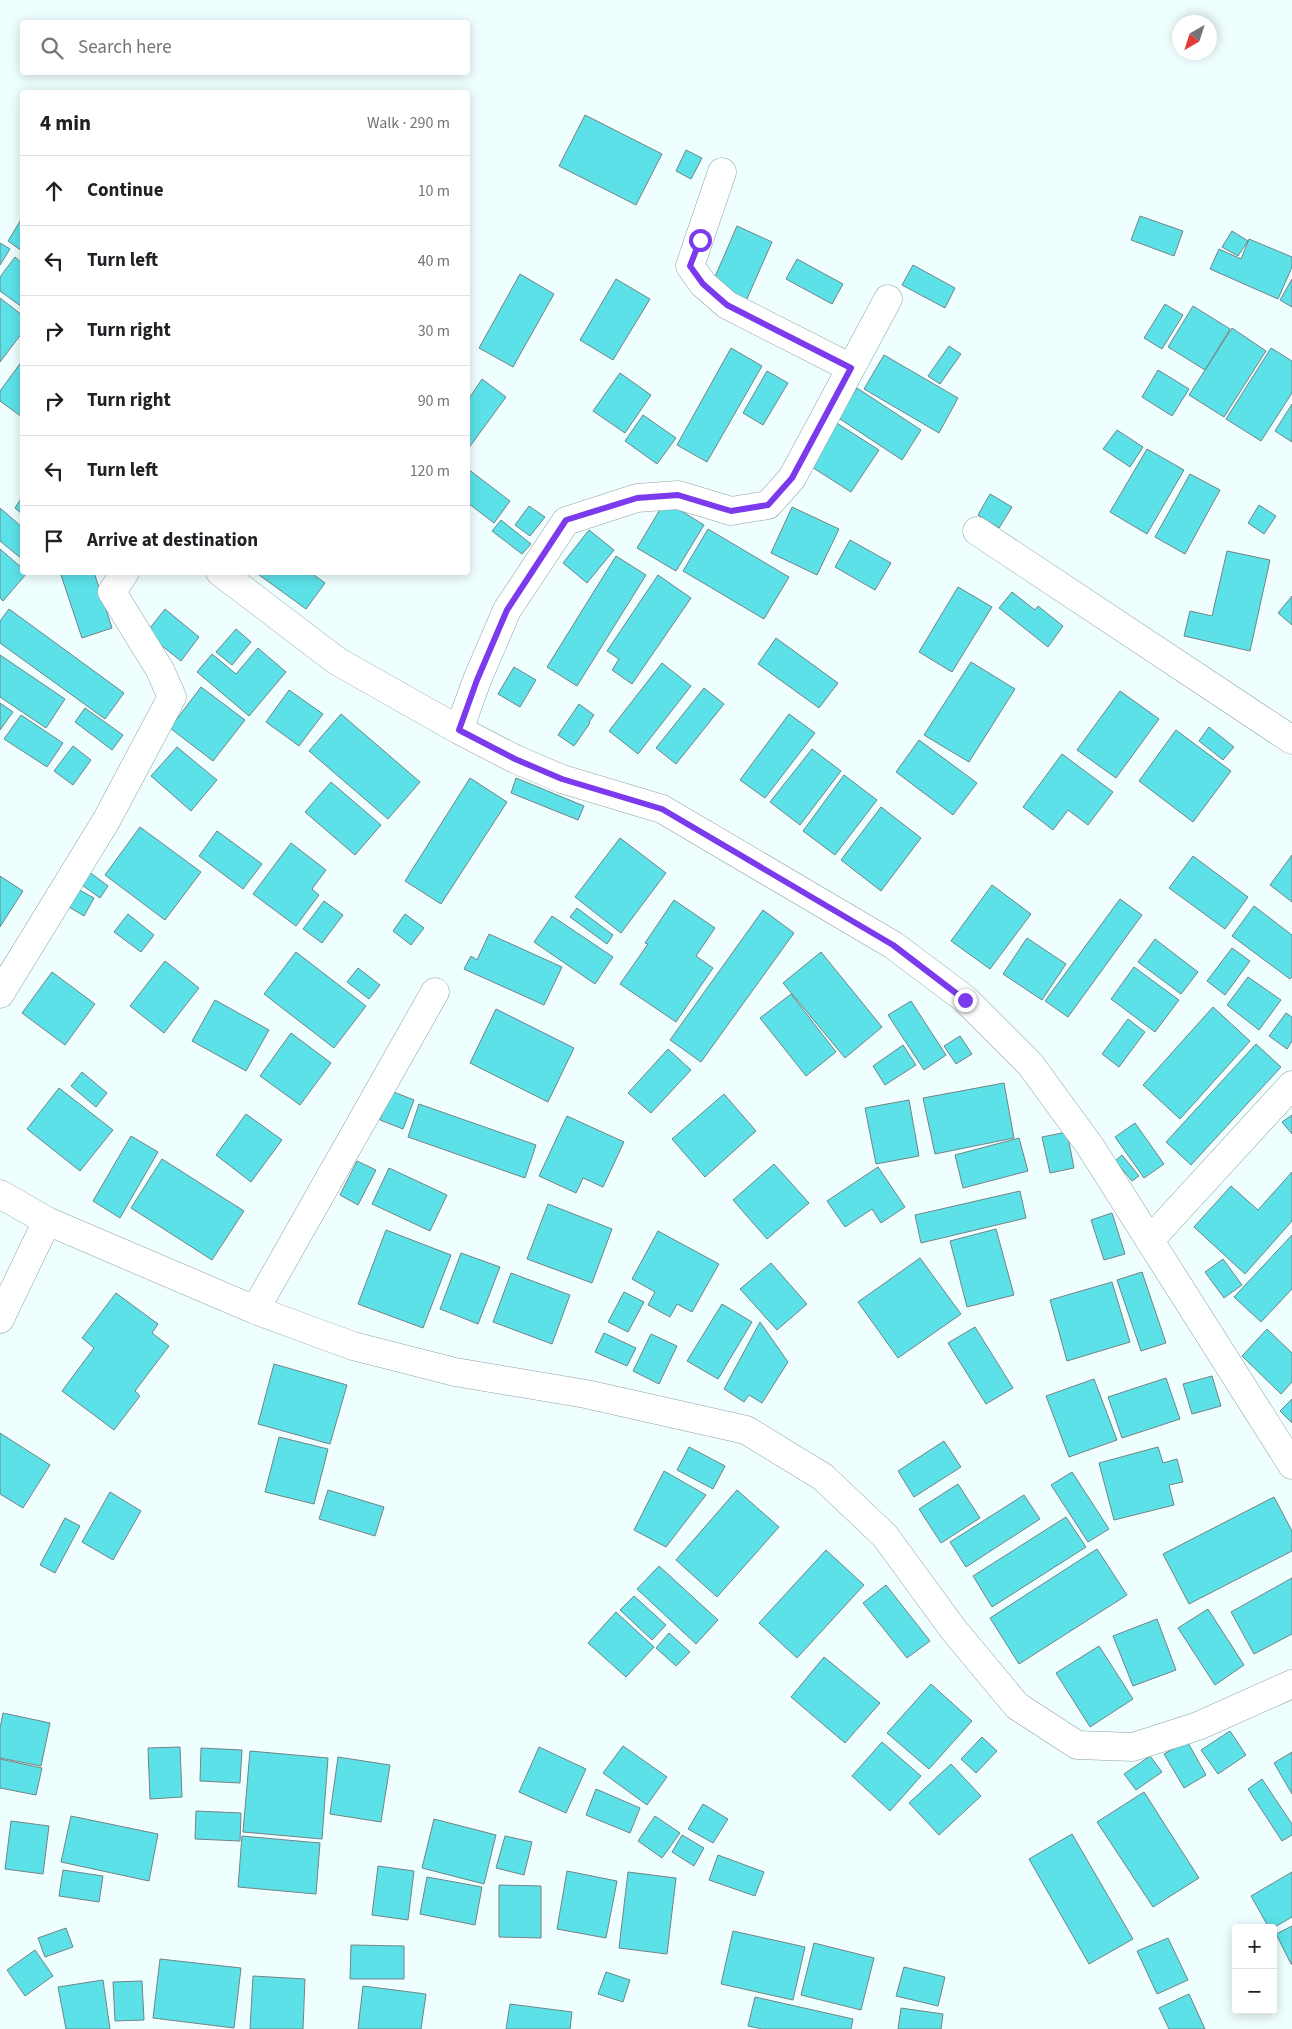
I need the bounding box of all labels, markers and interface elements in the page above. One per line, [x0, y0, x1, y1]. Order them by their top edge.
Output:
north arrow [1172, 15, 1217, 60]
search box [20, 20, 470, 75]
icon: search [38, 34, 66, 62]
text: Search here [78, 34, 172, 61]
text: 4 min [40, 108, 91, 138]
text: Walk · 290 m [367, 112, 450, 134]
icon: ahead [40, 177, 68, 205]
text: Continue [87, 177, 164, 204]
text: 10 m [418, 180, 450, 202]
route start [689, 229, 712, 252]
icon: left [40, 247, 68, 275]
text: Turn left [87, 247, 158, 274]
text: 40 m [418, 250, 450, 272]
icon: right [40, 317, 68, 345]
text: Turn right [87, 317, 171, 344]
text: 30 m [418, 320, 450, 342]
icon: right [40, 387, 68, 415]
text: Turn right [87, 387, 171, 414]
text: 90 m [418, 390, 450, 412]
icon: left [40, 457, 68, 485]
text: Turn left [87, 457, 158, 484]
text: 120 m [410, 460, 450, 482]
icon: arrive [40, 527, 68, 555]
text: Arrive at destination [87, 527, 258, 554]
route end [954, 989, 977, 1012]
map controls [1232, 1924, 1277, 2014]
button: + [1232, 1924, 1277, 1969]
button: − [1232, 1969, 1277, 2014]

